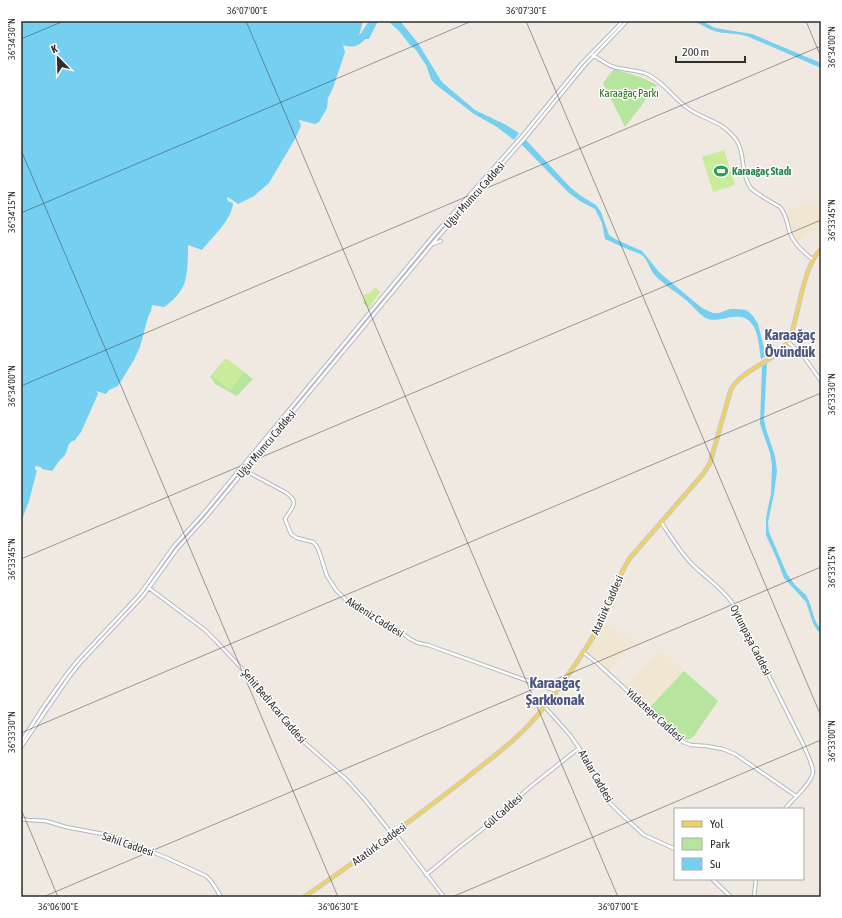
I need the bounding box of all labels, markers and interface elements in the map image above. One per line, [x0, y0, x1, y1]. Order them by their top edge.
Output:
text: 36°07'00"E [227, 5, 268, 16]
text: 36°07'30"E [506, 5, 547, 16]
text: 36°34'30"N [6, 18, 17, 60]
text: 36°34'00"N [826, 26, 837, 68]
north arrow [38, 38, 78, 78]
scale bar [676, 38, 745, 64]
text: K [49, 42, 59, 55]
text: 200 m [682, 45, 709, 59]
park label: Karaağaç Parkı [599, 87, 659, 99]
street label: Uğur Mumcu Caddesi [441, 160, 507, 230]
sports icon: Karaağaç Stadı [713, 163, 729, 179]
place label: Karaağaç Stadı [732, 165, 792, 177]
text: 36°34'15"N [6, 191, 17, 233]
text: 36°33'45"N [826, 199, 837, 241]
district label: Karaağaç Övündük [765, 326, 816, 360]
text: 36°34'00"N [6, 365, 17, 407]
text: 36°33'30"N [826, 373, 837, 415]
street label: Uğur Mumcu Caddesi [234, 408, 298, 480]
text: 36°33'45"N [6, 538, 17, 580]
text: 36°33'15"N [826, 546, 837, 588]
street label: Atatürk Caddesi [589, 573, 625, 637]
street label: Akdeniz Caddesi [344, 595, 406, 639]
street label: Oytunpaşa Caddesi [728, 603, 774, 677]
street label: Şehit Bedi Acar Caddesi [240, 667, 308, 745]
district label: Karaağaç Şarkkonak [526, 674, 585, 708]
street label: Yıldıztepe Caddesi [624, 686, 686, 744]
text: 36°33'30"N [6, 711, 17, 753]
text: 36°33'00"N [826, 720, 837, 762]
street label: Atalar Caddesi [576, 748, 616, 804]
street label: Gül Caddesi [481, 791, 525, 831]
legend [674, 808, 804, 880]
text: Yol [710, 817, 724, 831]
street label: Atatürk Caddesi [350, 820, 408, 868]
street label: Sahil Caddesi [101, 830, 155, 858]
text: Park [710, 837, 731, 851]
text: Su [710, 857, 721, 871]
text: 36°06'00"E [38, 901, 79, 912]
text: 36°06'30"E [318, 901, 359, 912]
text: 36°07'00"E [598, 901, 639, 912]

